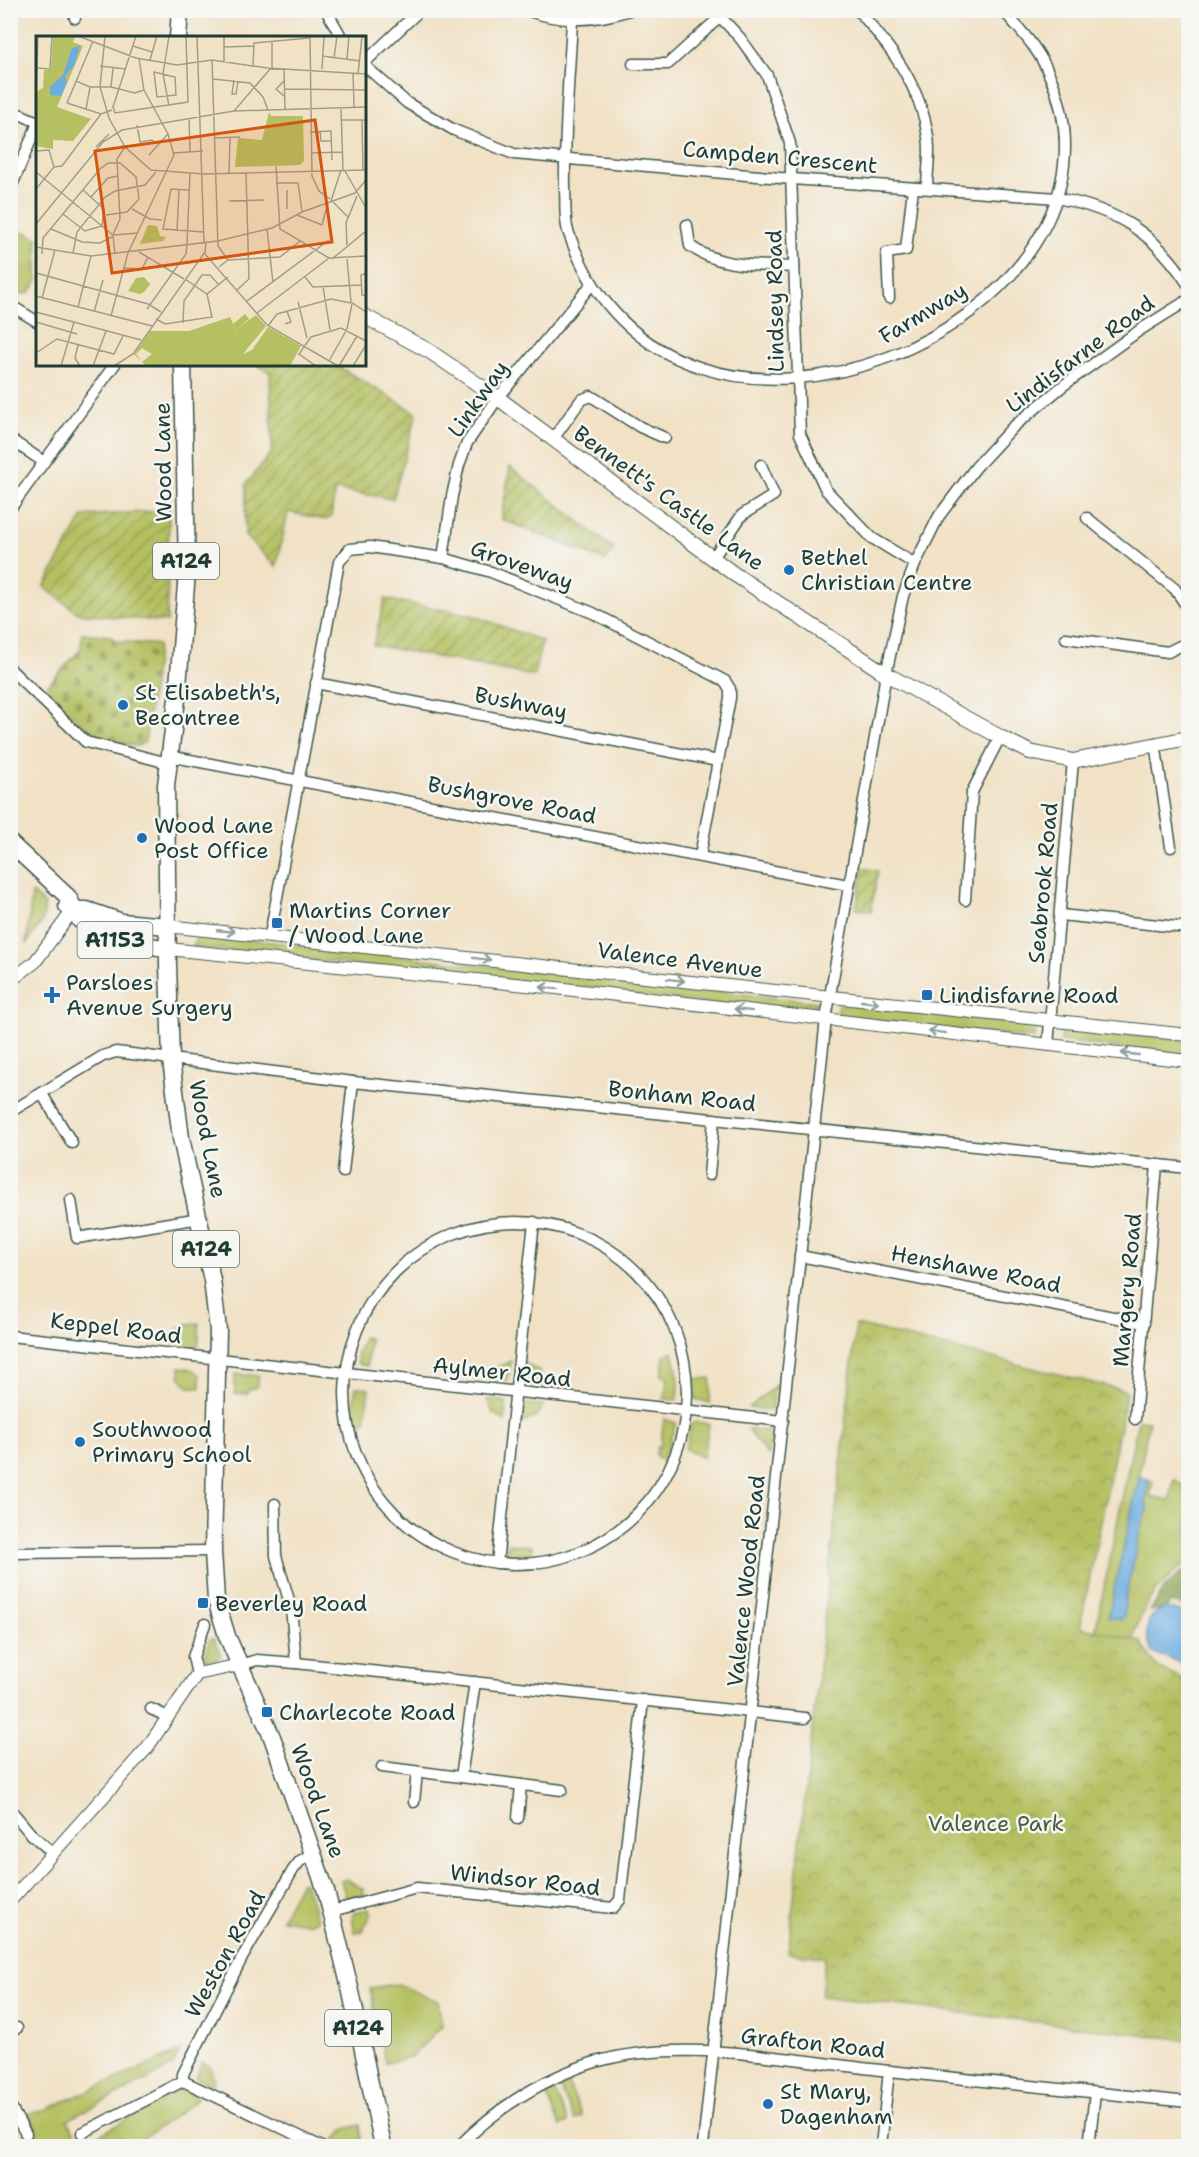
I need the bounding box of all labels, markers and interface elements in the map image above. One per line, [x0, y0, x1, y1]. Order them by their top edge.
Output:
inset map [36, 36, 366, 366]
street label: Campden Crescent [681, 134, 879, 180]
street label: Lindsey Road [759, 229, 791, 373]
street label: Farmway [874, 275, 972, 351]
street label: Lindisfarne Road [1000, 288, 1160, 420]
street label: Linkway [441, 355, 515, 443]
street label: Wood Lane [147, 402, 179, 522]
street label: Bennett's Castle Lane [568, 419, 770, 577]
street label: Groveway [467, 533, 577, 597]
road number: A124 [153, 543, 219, 579]
place label: Bethel Christian Centre [801, 543, 973, 597]
marker: Bethel Christian Centre [782, 563, 796, 577]
place label: St Elisabeth's, Becontree [135, 678, 281, 732]
street label: Bushway [472, 680, 570, 726]
marker: St Elisabeth's, Becontree [116, 698, 130, 712]
street label: Bushgrove Road [425, 769, 599, 831]
street label: Seabrook Road [1022, 801, 1064, 965]
place label: Wood Lane Post Office [154, 811, 274, 865]
marker: Wood Lane Post Office [135, 831, 149, 845]
place label: Martins Corner / Wood Lane [289, 896, 451, 950]
marker: Martins Corner / Wood Lane [270, 916, 284, 930]
road number: A1153 [78, 922, 152, 958]
one-way arrow [215, 926, 235, 937]
street label: Valence Avenue [595, 935, 765, 985]
one-way arrow [472, 954, 492, 965]
place label: Parsloes Avenue Surgery [66, 968, 233, 1022]
one-way arrow [666, 975, 685, 986]
place label: Lindisfarne Road [939, 981, 1118, 1010]
one-way arrow [540, 982, 560, 993]
marker: Parsloes Avenue Surgery [43, 986, 61, 1004]
marker: Lindisfarne Road [920, 988, 934, 1002]
one-way arrow [859, 997, 879, 1008]
one-way arrow [733, 1004, 753, 1015]
one-way arrow [927, 1026, 947, 1037]
one-way arrow [1121, 1048, 1141, 1059]
street label: Bonham Road [607, 1074, 757, 1118]
street label: Wood Lane [182, 1077, 234, 1201]
street label: Margery Road [1106, 1212, 1148, 1368]
road number: A124 [173, 1231, 239, 1267]
street label: Henshawe Road [888, 1238, 1064, 1300]
street label: Keppel Road [49, 1306, 183, 1350]
street label: Aylmer Road [431, 1350, 573, 1394]
place label: Southwood Primary School [92, 1415, 252, 1469]
marker: Southwood Primary School [73, 1435, 87, 1449]
street label: Valence Wood Road [720, 1474, 772, 1688]
place label: Beverley Road [215, 1589, 367, 1618]
marker: Beverley Road [196, 1596, 210, 1610]
place label: Charlecote Road [279, 1698, 456, 1727]
marker: Charlecote Road [260, 1705, 274, 1719]
street label: Wood Lane [284, 1740, 352, 1862]
park label: Valence Park [928, 1809, 1064, 1838]
street label: Windsor Road [448, 1858, 602, 1902]
street label: Weston Road [178, 1885, 272, 2023]
road number: A124 [325, 2010, 391, 2046]
street label: Grafton Road [739, 2021, 887, 2065]
place label: St Mary, Dagenham [780, 2077, 893, 2131]
marker: St Mary, Dagenham [761, 2097, 775, 2111]

